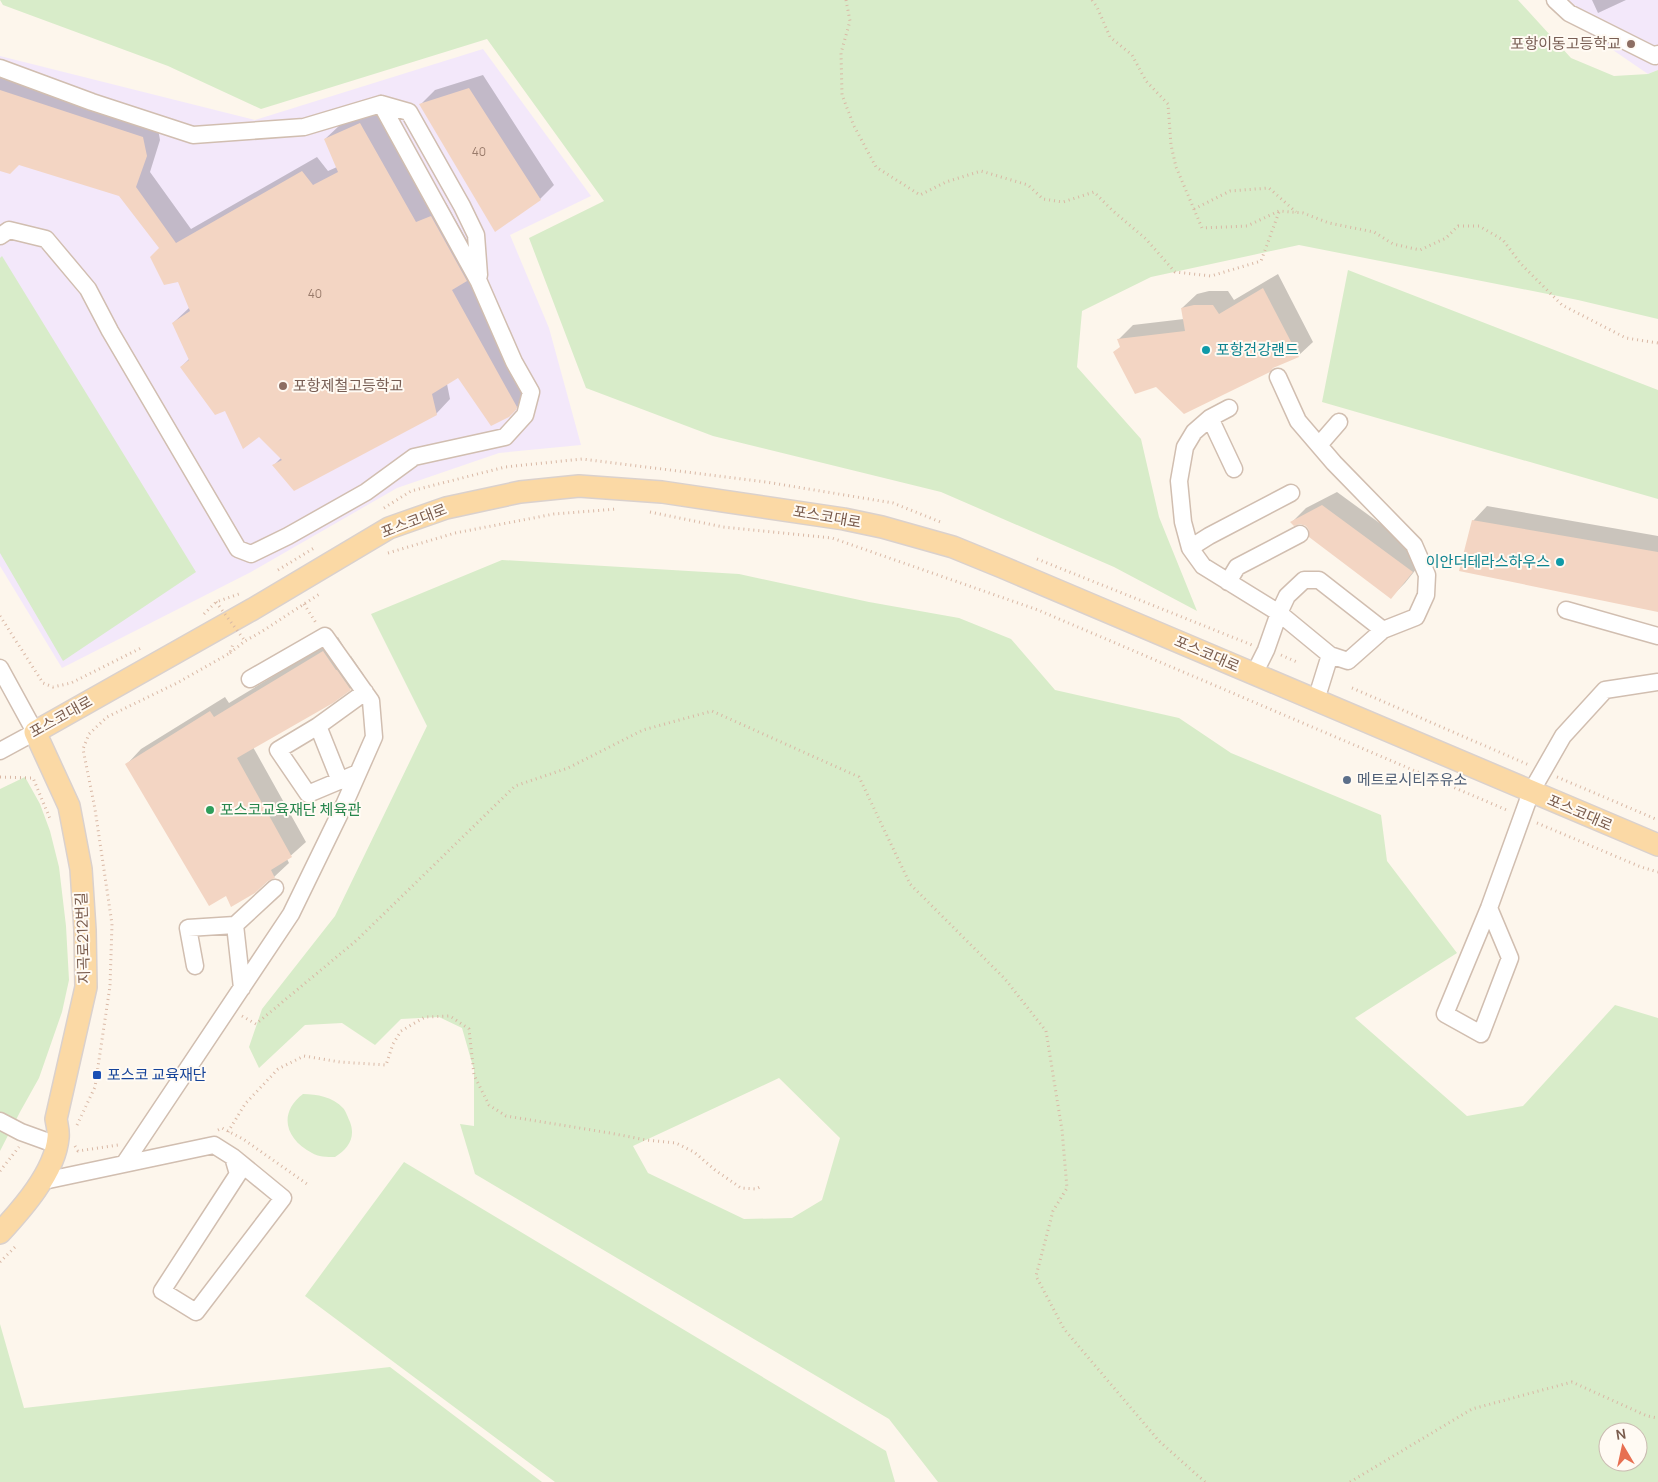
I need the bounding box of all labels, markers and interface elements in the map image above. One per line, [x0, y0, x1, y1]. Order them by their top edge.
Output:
place label: 포항이동고등학교 [1511, 33, 1621, 54]
marker: 포항이동고등학교 [1625, 38, 1637, 50]
house number: 40 [472, 143, 486, 160]
house number: 40 [308, 285, 322, 302]
place label: 포항건강랜드 [1216, 339, 1299, 360]
marker: 포항건강랜드 [1200, 344, 1212, 356]
place label: 포항제철고등학교 [293, 375, 403, 396]
marker: 포항제철고등학교 [277, 380, 289, 392]
street label: 포스코대로 [378, 498, 450, 543]
street label: 포스코대로 [791, 500, 863, 533]
place label: 이안더테라스하우스 [1426, 551, 1550, 572]
marker: 이안더테라스하우스 [1554, 556, 1566, 568]
street label: 포스코대로 [1171, 630, 1243, 677]
street label: 포스코대로 [25, 691, 96, 742]
place label: 메트로시티주유소 [1357, 769, 1468, 790]
marker: 메트로시티주유소 [1341, 774, 1353, 786]
street label: 포스코대로 [1544, 789, 1616, 836]
place label: 포스코교육재단 체육관 [220, 799, 361, 820]
marker: 포스코교육재단 체육관 [204, 804, 216, 816]
street label: 지곡로212번길 [70, 892, 95, 984]
place label: 포스코 교육재단 [107, 1064, 207, 1085]
marker: 포스코 교육재단 [91, 1069, 103, 1081]
north arrow [1598, 1422, 1648, 1472]
text: N [1614, 1423, 1627, 1444]

